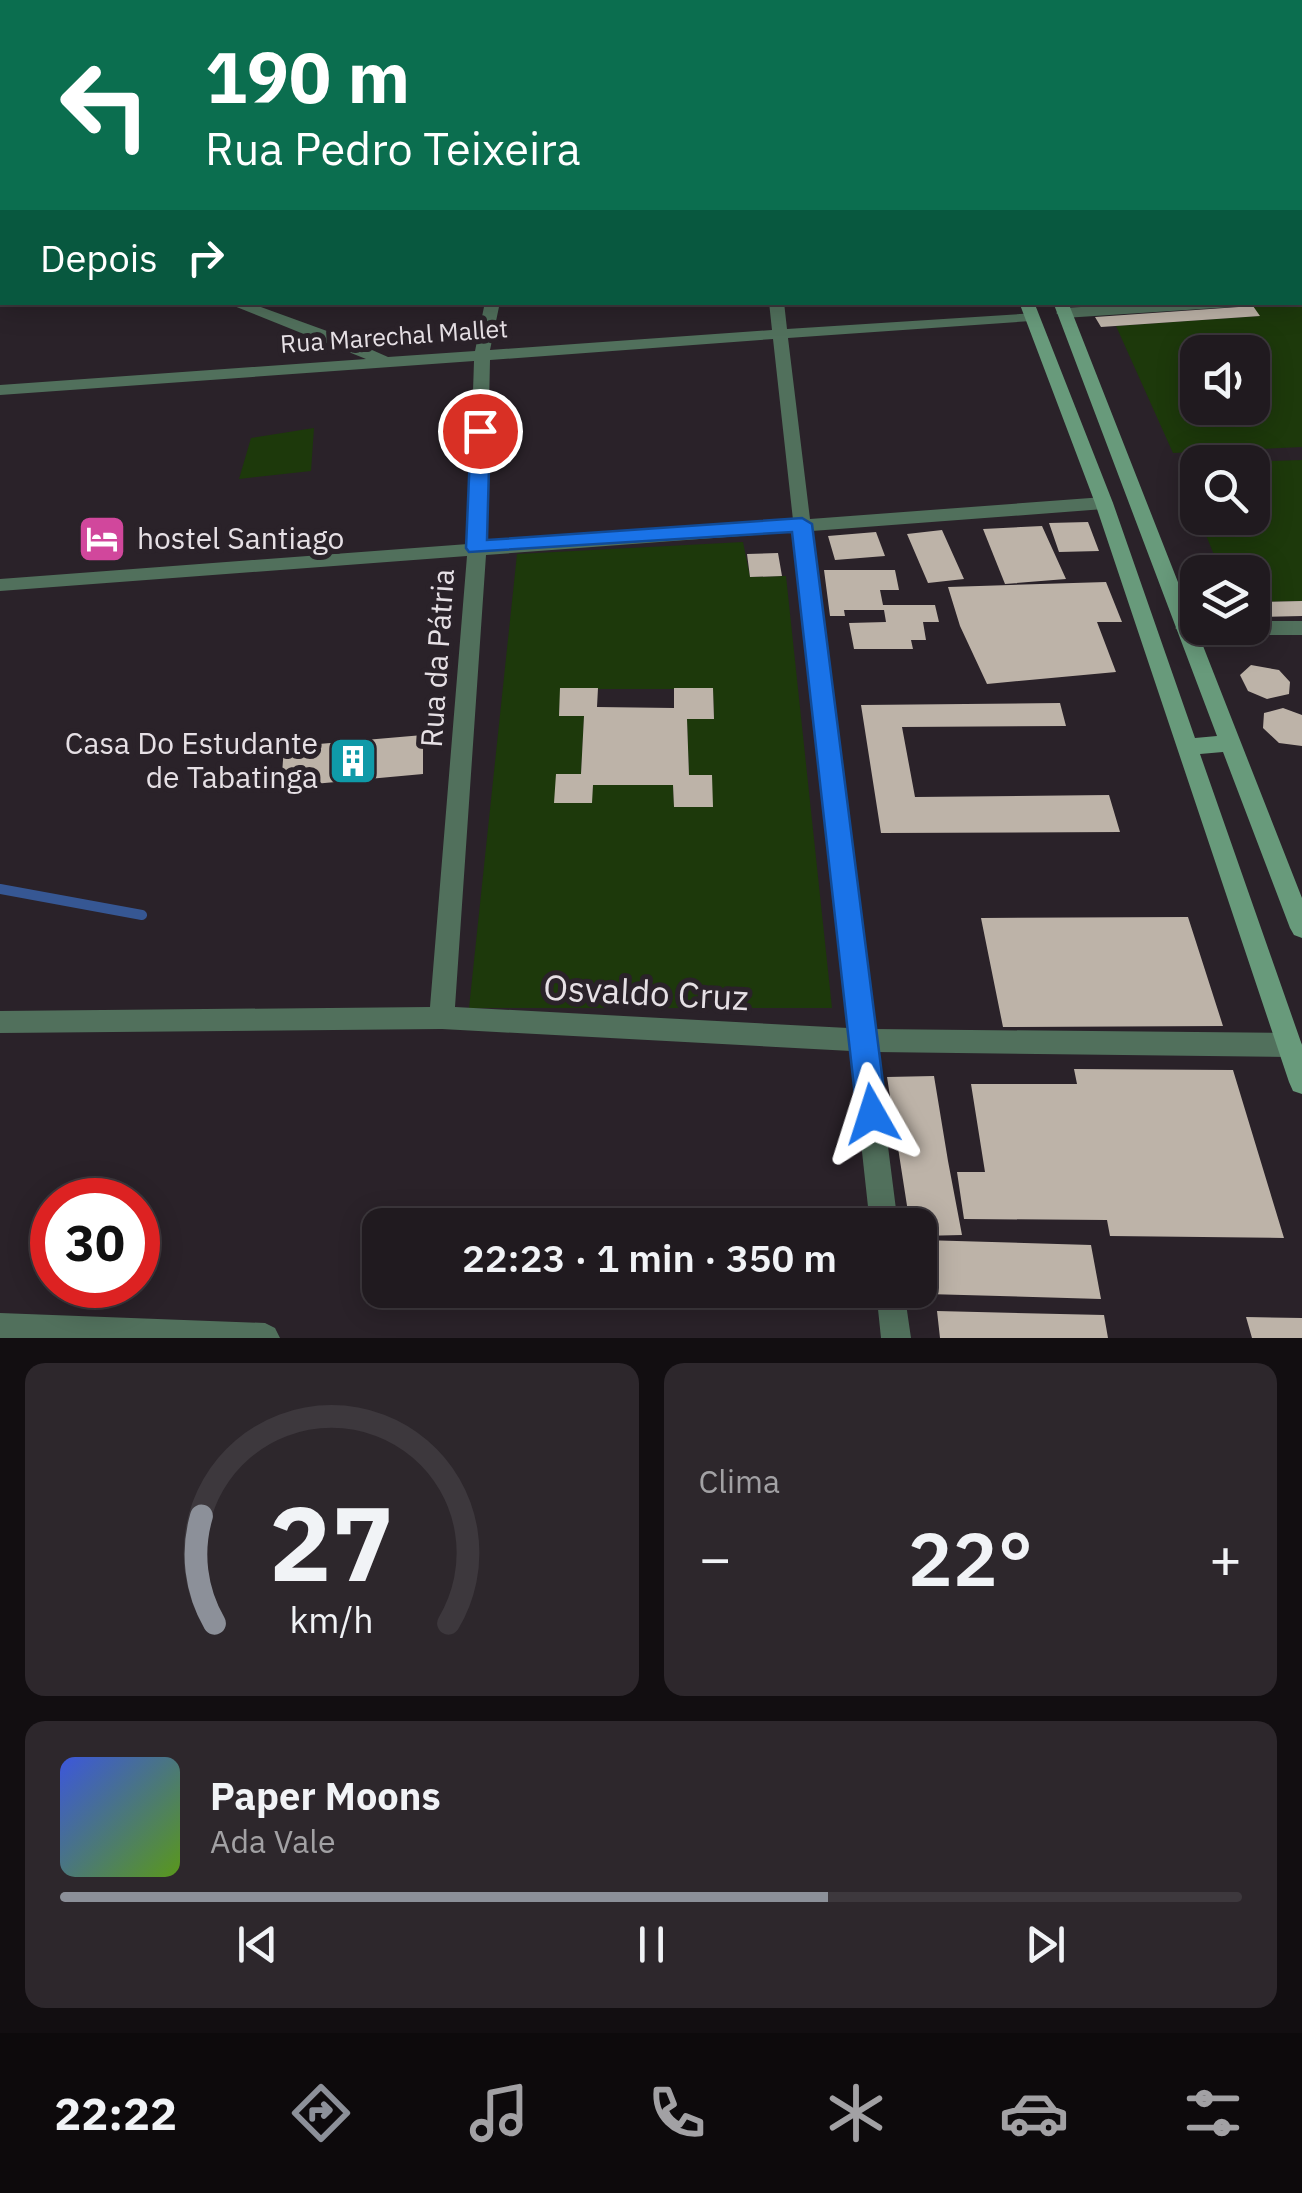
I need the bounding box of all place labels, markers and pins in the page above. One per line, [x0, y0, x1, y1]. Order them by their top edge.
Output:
pin [438, 389, 523, 474]
hotel icon: hostel Santiago [76, 513, 128, 565]
place label: hostel Santiago [137, 518, 344, 557]
place label: Casa Do Estudante de Tabatinga [65, 723, 318, 796]
building icon: Casa Do Estudante de Tabatinga [327, 735, 379, 787]

